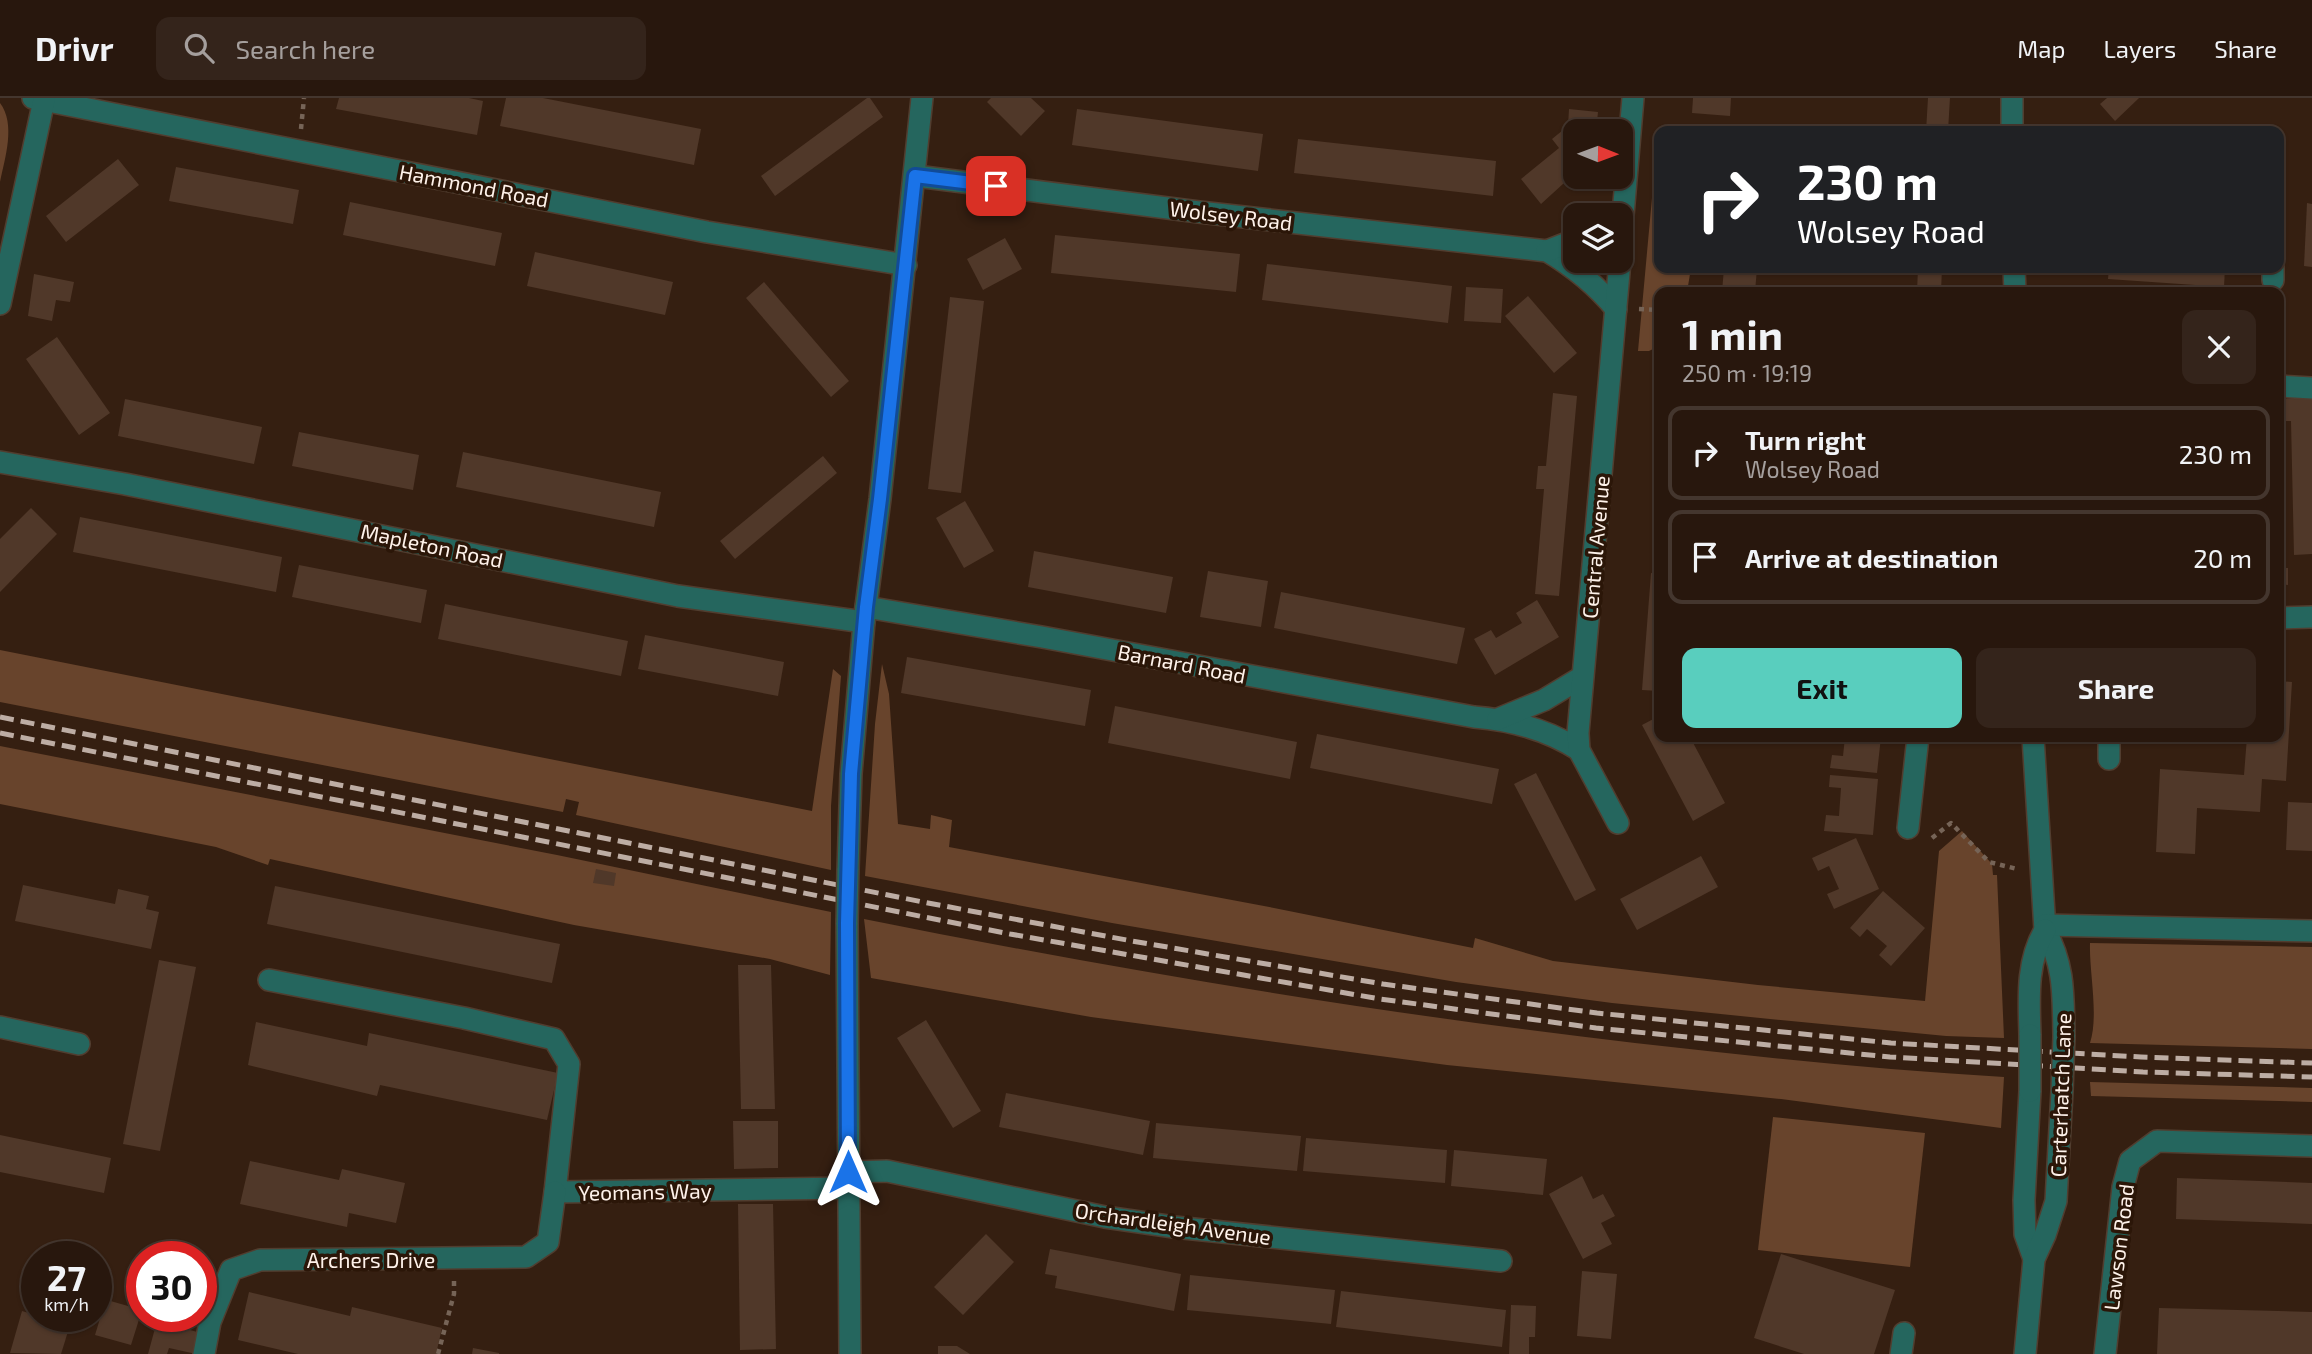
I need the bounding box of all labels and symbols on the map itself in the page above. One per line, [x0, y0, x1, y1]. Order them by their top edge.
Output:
north arrow [1563, 119, 1633, 189]
pin [966, 156, 1026, 216]
street label: Hammond Road [397, 158, 551, 212]
street label: Wolsey Road [1168, 195, 1294, 235]
street label: Central Avenue [1576, 474, 1614, 620]
street label: Mapleton Road [359, 518, 505, 572]
street label: Barnard Road [1116, 638, 1248, 688]
street label: Carterhatch Lane [2045, 1012, 2075, 1178]
position arrow [811, 1135, 885, 1209]
street label: Yeomans Way [578, 1177, 712, 1205]
street label: Lawson Road [2098, 1182, 2138, 1312]
street label: Orchardleigh Avenue [1073, 1197, 1273, 1249]
speed limit sign: 30 [126, 1241, 217, 1332]
street label: Archers Drive [307, 1247, 435, 1272]

